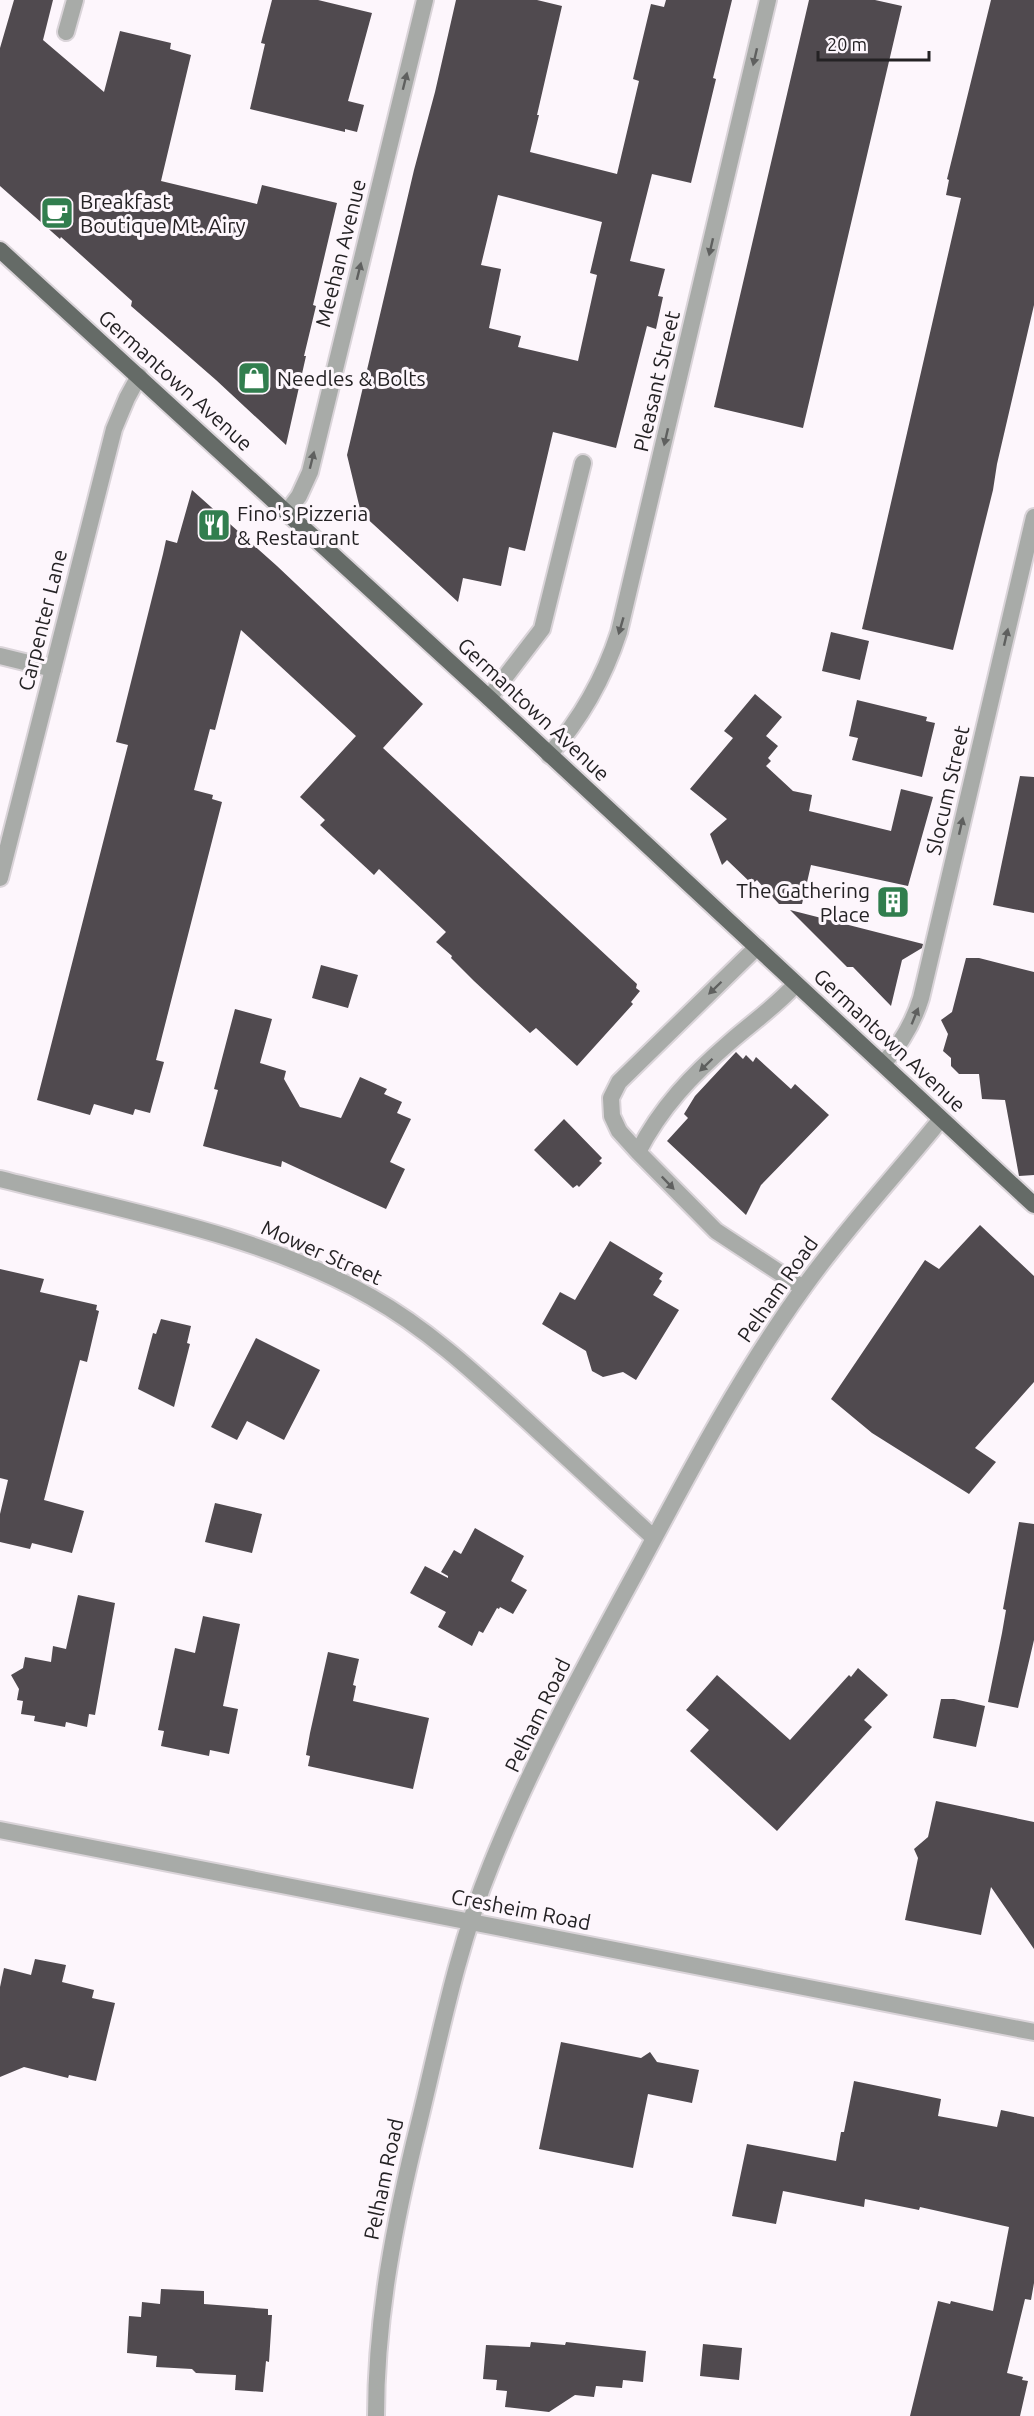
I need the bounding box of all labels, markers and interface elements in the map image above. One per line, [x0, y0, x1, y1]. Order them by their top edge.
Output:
scale bar [818, 24, 929, 62]
text: 20 m [827, 34, 867, 54]
one-way arrow [750, 48, 759, 67]
one-way arrow [401, 72, 411, 90]
street label: Meehan Avenue [310, 176, 370, 330]
place label: Breakfast Boutique Mt. Airy [80, 189, 246, 237]
cafe icon: Breakfast Boutique Mt. Airy [39, 195, 75, 231]
one-way arrow [705, 238, 715, 256]
one-way arrow [354, 261, 364, 280]
street label: Germantown Avenue [94, 305, 258, 455]
street label: Pleasant Street [628, 308, 684, 454]
shop icon: Needles & Bolts [236, 360, 272, 396]
place label: Needles & Bolts [277, 366, 426, 390]
one-way arrow [661, 428, 671, 446]
one-way arrow [308, 451, 318, 469]
place label: Fino's Pizzeria & Restaurant [237, 501, 368, 549]
restaurant icon: Fino's Pizzeria & Restaurant [196, 507, 232, 543]
street label: Carpenter Lane [13, 547, 71, 693]
one-way arrow [616, 617, 625, 635]
one-way arrow [1001, 627, 1011, 646]
street label: Germantown Avenue [453, 632, 615, 786]
street label: Slocum Street [920, 723, 974, 857]
one-way arrow [957, 817, 967, 836]
place label: The Gathering Place [736, 878, 870, 926]
building icon: The Gathering Place [875, 884, 911, 920]
street label: Germantown Avenue [809, 963, 971, 1117]
one-way arrow [709, 981, 723, 995]
one-way arrow [910, 1006, 920, 1024]
one-way arrow [699, 1057, 713, 1071]
one-way arrow [661, 1176, 675, 1191]
street label: Mower Street [258, 1215, 386, 1289]
street label: Pelham Road [732, 1232, 822, 1346]
street label: Pelham Road [499, 1654, 575, 1776]
street label: Cresheim Road [449, 1884, 593, 1934]
street label: Pelham Road [358, 2116, 408, 2242]

